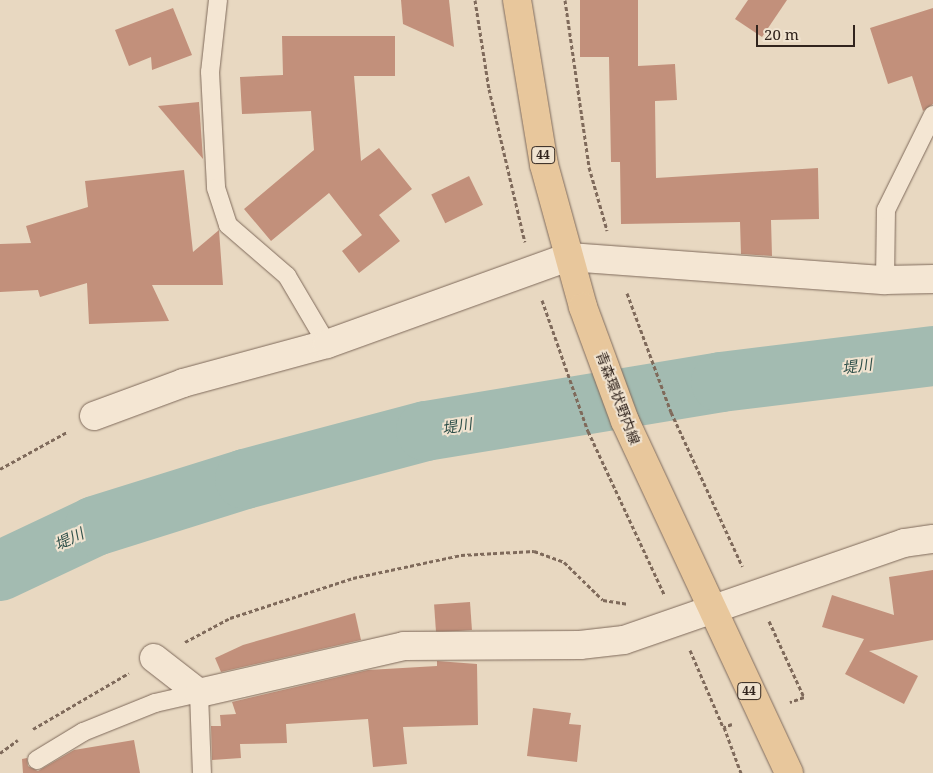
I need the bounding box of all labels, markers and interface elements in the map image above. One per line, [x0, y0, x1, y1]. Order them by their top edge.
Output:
scale bar [758, 15, 857, 47]
text: 20 m [764, 24, 799, 44]
road number: 44 [530, 146, 556, 164]
street label: 青森環状野内線 [593, 349, 643, 447]
water label: 堤川 [841, 355, 873, 377]
water label: 堤川 [441, 415, 473, 437]
water label: 堤川 [52, 525, 86, 553]
road number: 44 [736, 681, 762, 700]

